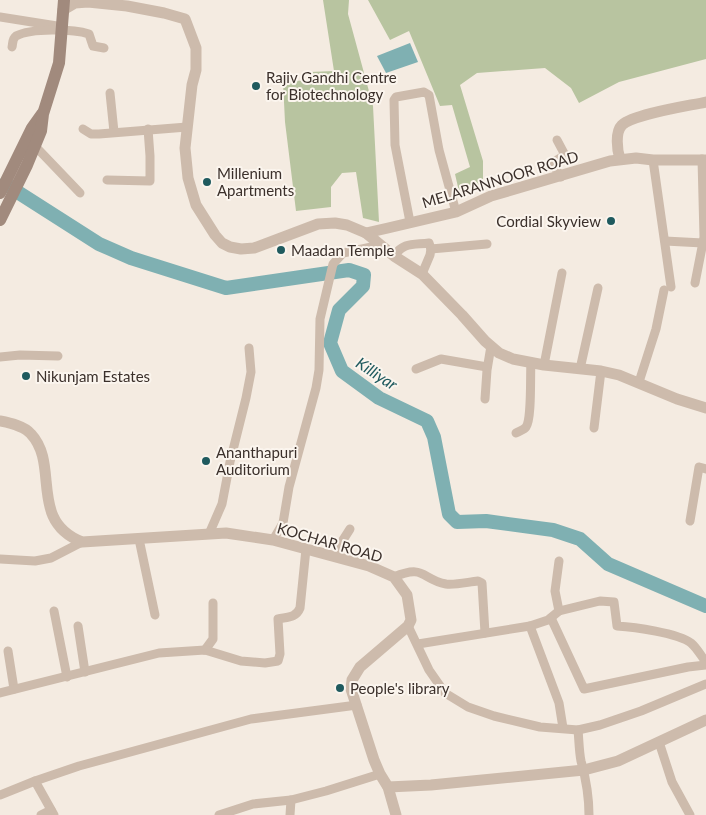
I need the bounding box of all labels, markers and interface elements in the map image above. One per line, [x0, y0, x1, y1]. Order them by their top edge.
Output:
place label: Rajiv Gandhi Centre for Biotechnology [266, 68, 397, 103]
marker: Rajiv Gandhi Centre for Biotechnology [250, 80, 262, 92]
street label: MELARANNOOR ROAD [420, 147, 580, 211]
place label: Millenium Apartments [217, 164, 294, 199]
marker: Millenium Apartments [201, 176, 213, 188]
place label: Cordial Skyview [496, 212, 601, 230]
marker: Cordial Skyview [605, 215, 617, 227]
place label: Maadan Temple [291, 241, 394, 259]
marker: Maadan Temple [275, 244, 287, 256]
water label: Killiyar [353, 353, 402, 394]
place label: Nikunjam Estates [36, 367, 150, 385]
marker: Nikunjam Estates [20, 370, 32, 382]
place label: Ananthapuri Auditorium [216, 443, 297, 478]
marker: Ananthapuri Auditorium [200, 455, 212, 467]
street label: KOCHAR ROAD [275, 518, 385, 566]
place label: People's library [350, 679, 450, 697]
marker: People's library [334, 682, 346, 694]

